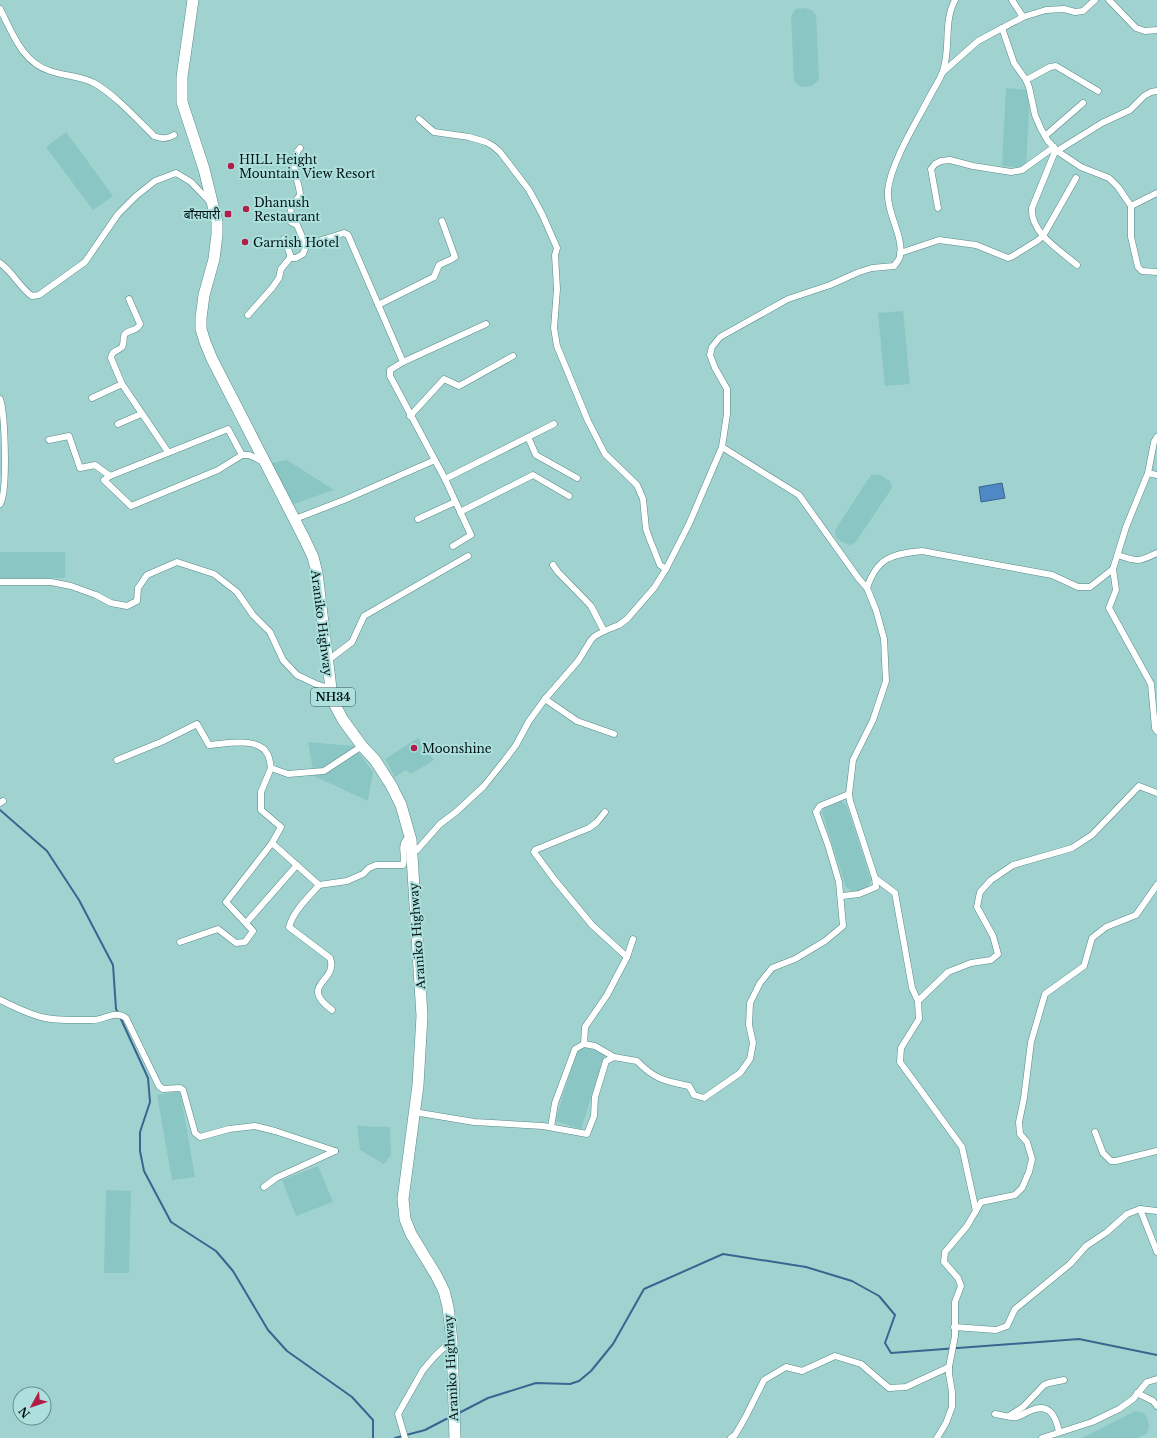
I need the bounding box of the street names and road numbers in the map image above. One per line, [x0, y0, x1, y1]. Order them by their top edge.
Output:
street label: Araniko Highway [308, 568, 336, 677]
road number: NH34 [311, 688, 355, 706]
street label: Araniko Highway [406, 882, 428, 991]
street label: Araniko Highway [441, 1314, 461, 1423]

